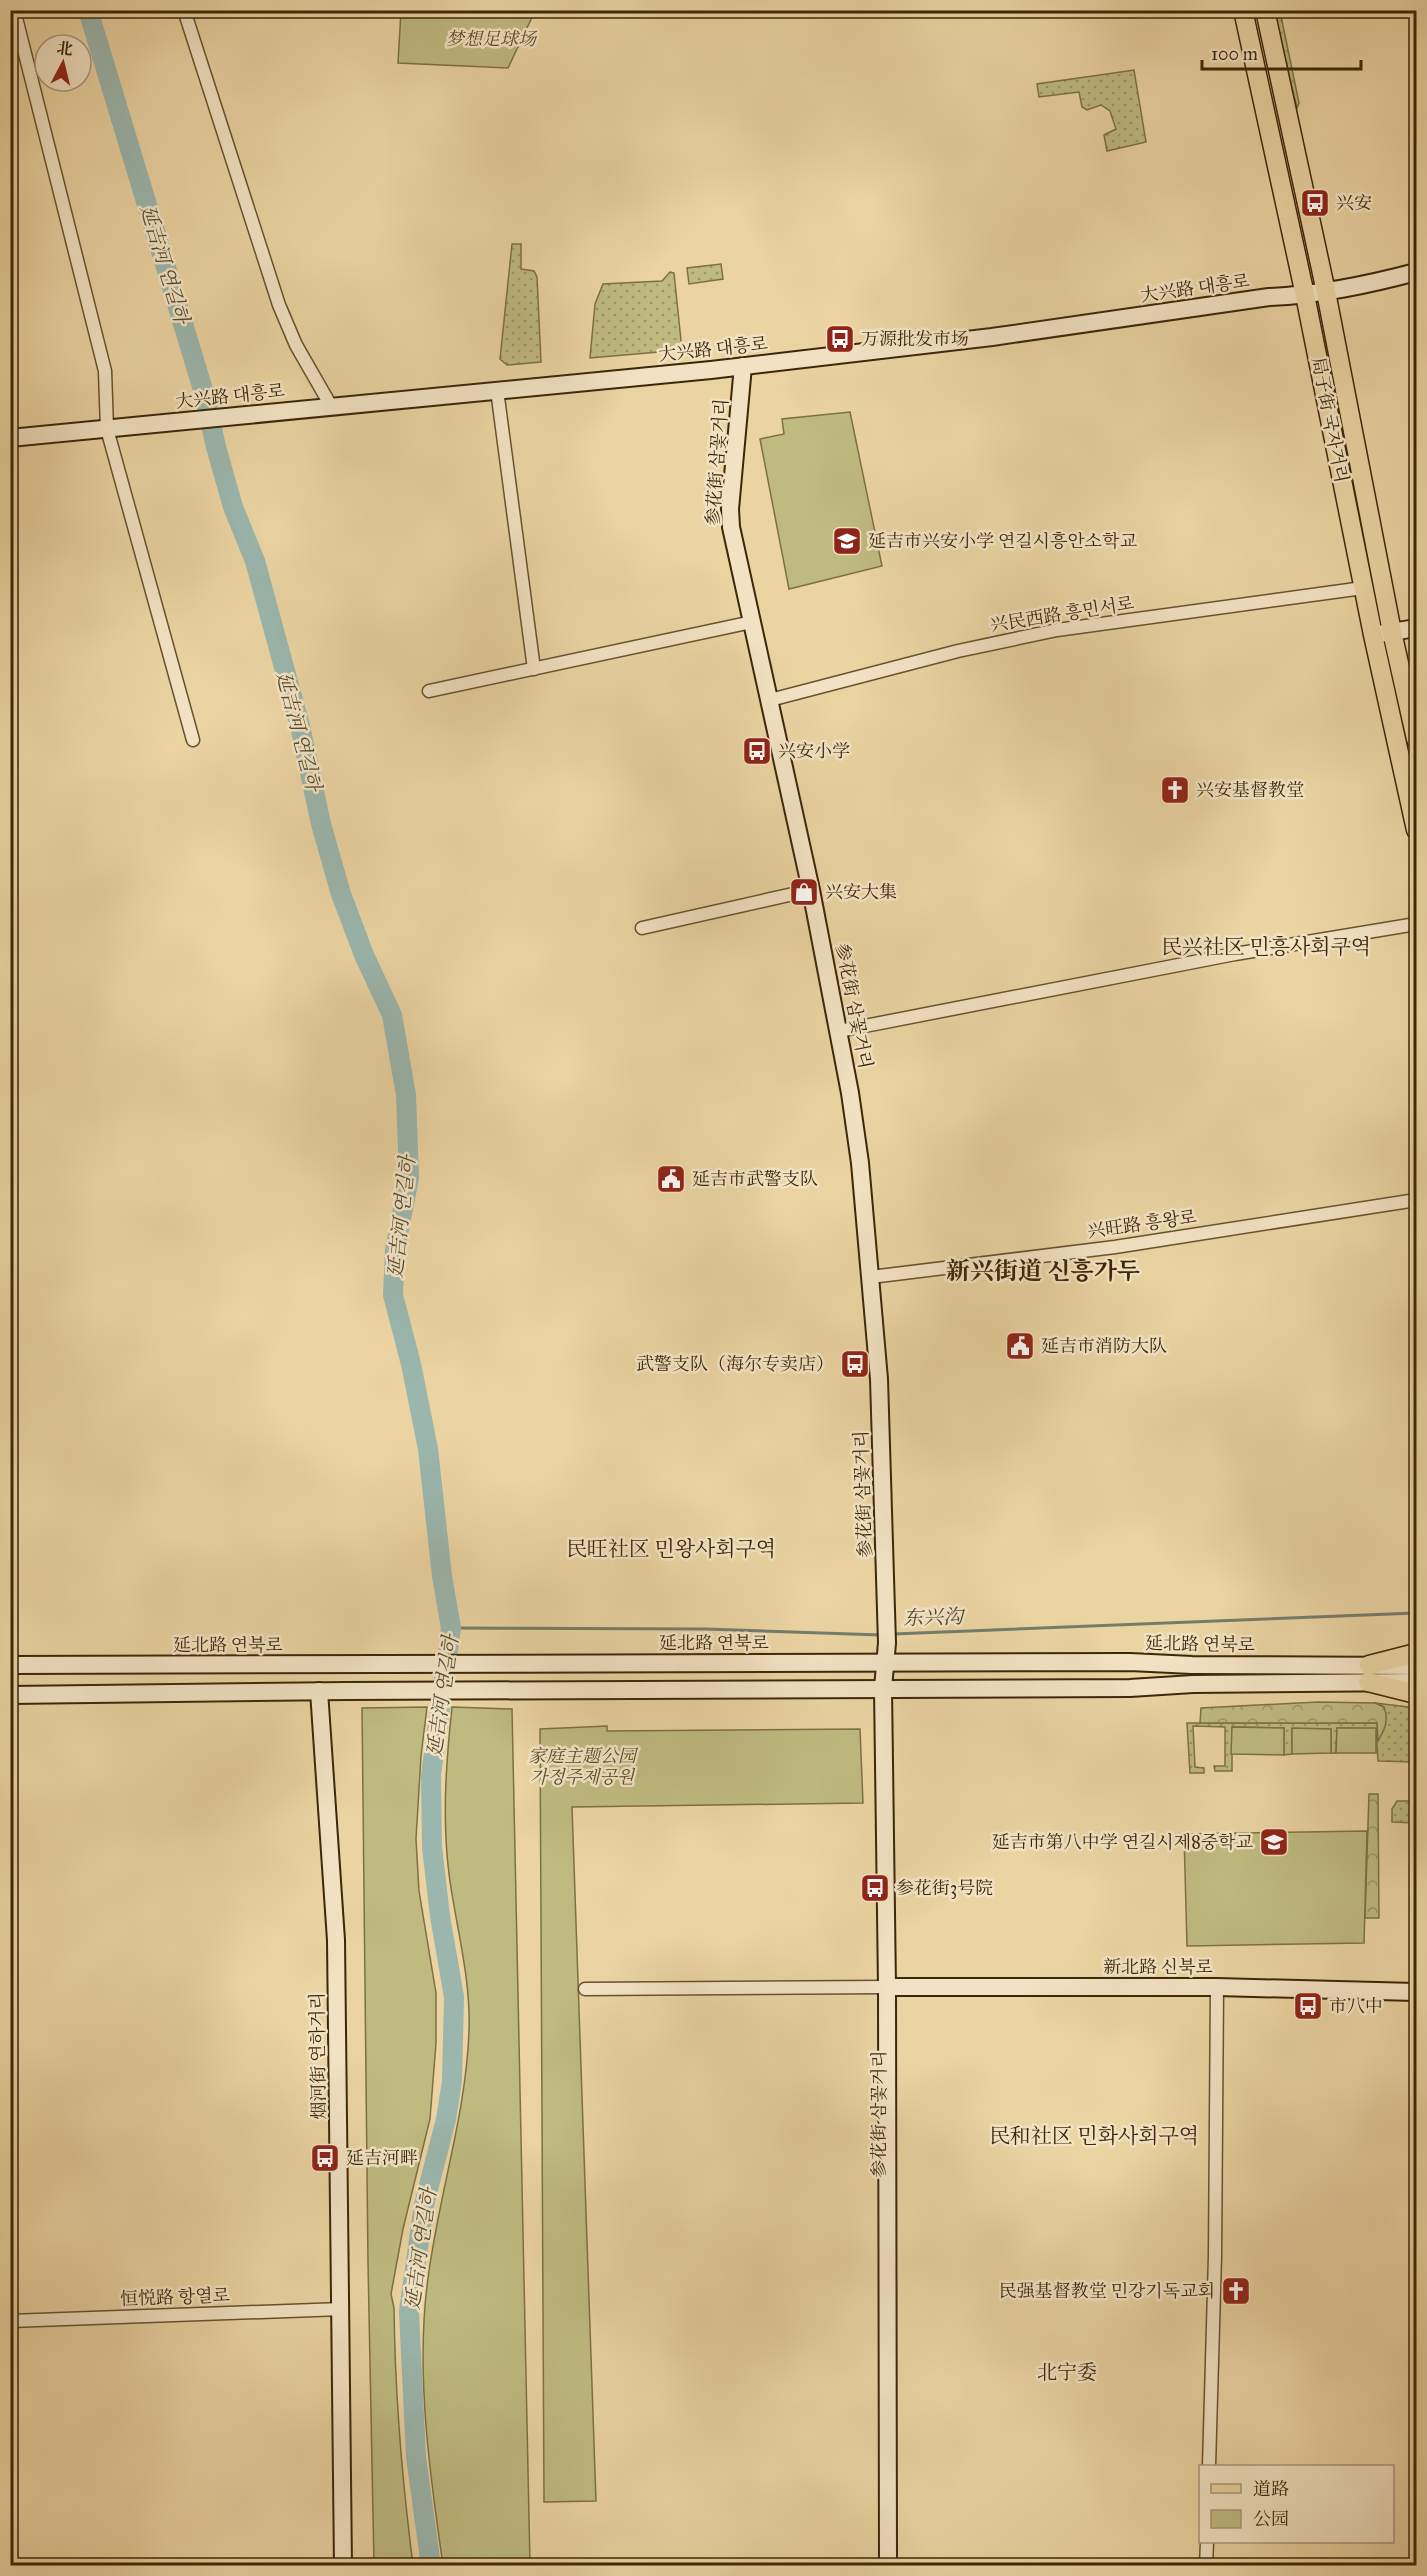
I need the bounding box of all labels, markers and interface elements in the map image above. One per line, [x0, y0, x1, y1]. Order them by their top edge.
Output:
park label: 梦想足球场 [446, 28, 538, 50]
north arrow [33, 33, 93, 93]
scale bar [1202, 33, 1361, 71]
text: 北 [56, 38, 74, 59]
text: 100 m [1211, 43, 1258, 65]
bus stop icon: 兴安 [1299, 187, 1331, 219]
place label: 兴安 [1336, 192, 1372, 214]
water label: 延吉河 연길하 [136, 202, 195, 329]
street label: 大兴路 대흥로 [1139, 269, 1251, 307]
bus stop icon: 万源批发市场 [824, 323, 856, 355]
place label: 万源批发市场 [861, 328, 969, 350]
street label: 大兴路 대흥로 [657, 332, 769, 366]
street label: 局子街 국자거리 [1307, 355, 1353, 485]
street label: 大兴路 대흥로 [174, 379, 286, 413]
street label: 参花街 삼꽃거리 [702, 398, 732, 526]
school or university icon: 延吉市兴安小学 연길시흥안소학교 [831, 525, 863, 557]
place label: 延吉市兴安小学 연길시흥안소학교 [868, 530, 1138, 552]
street label: 兴民西路 흥민서로 [988, 592, 1136, 636]
water label: 延吉河 연길하 [272, 669, 327, 796]
bus stop icon: 兴安小学 [741, 735, 773, 767]
place label: 兴安小学 [778, 740, 850, 762]
church icon: 兴安基督教堂 [1159, 774, 1191, 806]
place label: 兴安基督教堂 [1196, 779, 1304, 801]
shop icon: 兴安大集 [788, 876, 820, 908]
place label: 兴安大集 [825, 881, 897, 903]
district label: 民兴社区 민흥사회구역 [1161, 934, 1371, 960]
street label: 参花街 삼꽃거리 [831, 941, 877, 1071]
water label: 延吉河 연길하 [383, 1152, 420, 1279]
public building icon: 延吉市武警支队 [655, 1163, 687, 1195]
place label: 延吉市武警支队 [692, 1168, 818, 1190]
street label: 兴旺路 흥왕로 [1086, 1205, 1198, 1243]
district label: 新兴街道 신흥가두 [946, 1256, 1140, 1286]
public building icon: 延吉市消防大队 [1004, 1330, 1036, 1362]
place label: 延吉市消防大队 [1041, 1335, 1167, 1357]
bus stop icon: 武警支队（海尔专卖店） [839, 1348, 871, 1380]
place label: 武警支队（海尔专卖店） [636, 1353, 834, 1375]
street label: 参花街 삼꽃거리 [850, 1430, 876, 1558]
district label: 民旺社区 민왕사회구역 [566, 1536, 776, 1562]
water label: 东兴沟 [903, 1604, 966, 1630]
water label: 延吉河 연길하 [422, 1631, 463, 1758]
street label: 延北路 연북로 [659, 1632, 769, 1654]
street label: 延北路 연북로 [1145, 1632, 1255, 1656]
street label: 延北路 연북로 [173, 1634, 283, 1656]
park label: 家庭主题公园 가정주제공원 [528, 1745, 639, 1788]
school or university icon: 延吉市第八中学 연길시제8중학교 [1258, 1826, 1290, 1858]
place label: 延吉市第八中学 연길시제8중학교 [992, 1831, 1254, 1853]
bus stop icon: 参花街3号院 [859, 1872, 891, 1904]
place label: 参花街3号院 [896, 1877, 993, 1899]
street label: 新北路 신북로 [1103, 1956, 1213, 1978]
bus stop icon: 市八中 [1292, 1990, 1324, 2022]
street label: 烟河街 연하거리 [306, 1992, 330, 2120]
place label: 市八中 [1329, 1995, 1383, 2017]
street label: 参花街 삼꽃거리 [868, 2050, 890, 2178]
district label: 民和社区 민화사회구역 [989, 2123, 1199, 2149]
bus stop icon: 延吉河畔 [309, 2142, 341, 2174]
place label: 延吉河畔 [346, 2147, 418, 2169]
water label: 延吉河 연길하 [400, 2184, 441, 2311]
church icon: 民强基督教堂 민강기독교회 [1220, 2275, 1252, 2307]
place label: 民强基督教堂 민강기독교회 [999, 2280, 1215, 2302]
street label: 恒悦路 항열로 [120, 2284, 230, 2310]
district label: 北宁委 [1037, 2360, 1097, 2384]
legend [1199, 2465, 1394, 2543]
text: 道路 [1253, 2478, 1289, 2500]
text: 公园 [1253, 2508, 1289, 2530]

